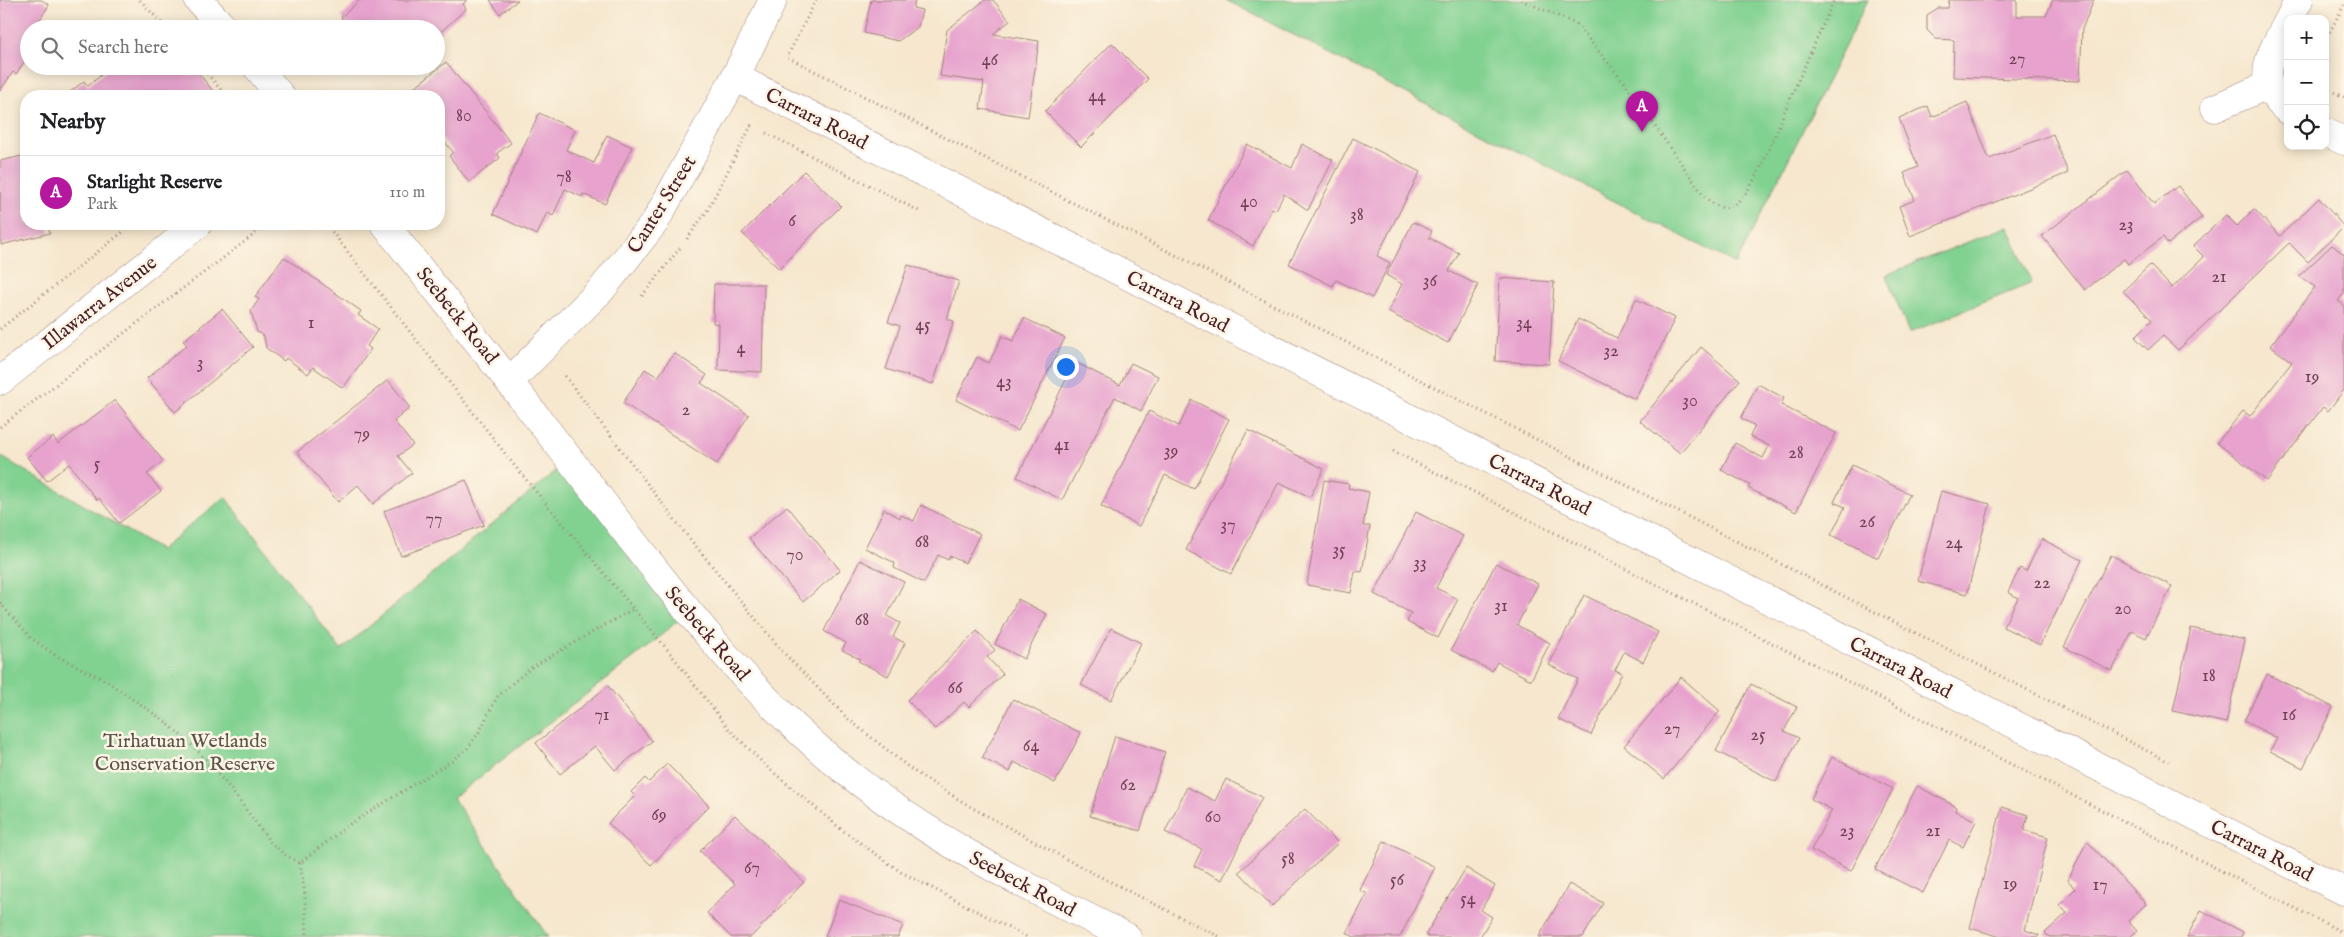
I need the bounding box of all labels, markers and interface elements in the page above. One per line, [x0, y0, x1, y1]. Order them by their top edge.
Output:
map controls [2284, 15, 2329, 150]
button: + [2284, 15, 2329, 60]
search box [20, 20, 445, 75]
icon: search [38, 34, 66, 62]
text: Search here [78, 36, 169, 60]
house number: 27 [2009, 48, 2025, 71]
house number: 46 [982, 49, 999, 72]
button: − [2284, 60, 2329, 105]
street label: Carrara Road [761, 83, 872, 156]
house number: 44 [1088, 85, 1106, 108]
pin: A [1626, 91, 1658, 132]
house number: 80 [456, 105, 472, 128]
button: locate [2284, 105, 2329, 150]
text: Nearby [40, 109, 105, 136]
street label: Canter Street [622, 151, 702, 258]
house number: 78 [556, 166, 572, 189]
text: Starlight Reserve [87, 171, 222, 195]
text: A [51, 183, 61, 203]
text: 110 m [389, 183, 425, 203]
house number: 40 [1240, 191, 1258, 214]
text: Park [87, 195, 117, 215]
house number: 38 [1350, 204, 1364, 227]
house number: 6 [788, 210, 796, 233]
house number: 23 [2118, 214, 2134, 237]
street label: Illawarra Avenue [38, 251, 162, 356]
street label: Seebeck Road [410, 262, 504, 370]
street label: Carrara Road [1122, 266, 1233, 339]
house number: 21 [2211, 266, 2227, 289]
house number: 36 [1423, 270, 1438, 293]
house number: 1 [308, 312, 314, 335]
house number: 34 [1516, 312, 1532, 335]
house number: 45 [915, 314, 931, 337]
house number: 4 [737, 337, 746, 360]
house number: 32 [1603, 340, 1619, 363]
house number: 3 [197, 352, 203, 375]
your location [1053, 354, 1079, 380]
house number: 19 [2305, 366, 2319, 389]
house number: 43 [996, 371, 1012, 394]
house number: 30 [1682, 390, 1698, 413]
house number: 2 [682, 399, 690, 422]
house number: 79 [354, 423, 370, 446]
house number: 41 [1054, 434, 1070, 457]
house number: 39 [1164, 440, 1178, 463]
house number: 28 [1788, 442, 1804, 465]
street label: Carrara Road [1484, 449, 1595, 522]
house number: 5 [94, 453, 101, 476]
house number: 77 [426, 508, 442, 531]
house number: 26 [1859, 511, 1875, 534]
house number: 37 [1220, 514, 1236, 537]
house number: 68 [915, 531, 929, 554]
house number: 24 [1945, 532, 1963, 555]
house number: 35 [1332, 539, 1346, 562]
house number: 70 [786, 544, 804, 567]
house number: 33 [1413, 552, 1427, 575]
house number: 22 [2034, 572, 2050, 595]
street label: Seebeck Road [659, 582, 755, 687]
house number: 31 [1494, 595, 1508, 618]
house number: 20 [2114, 598, 2132, 621]
house number: 68 [855, 609, 869, 632]
street label: Carrara Road [1845, 632, 1956, 705]
house number: 18 [2202, 665, 2216, 688]
house number: 66 [947, 677, 963, 700]
house number: 71 [594, 704, 610, 727]
house number: 16 [2282, 704, 2297, 727]
house number: 27 [1664, 718, 1680, 741]
house number: 25 [1751, 724, 1766, 747]
park label: Tirhatuan Wetlands Conservation Reserve [95, 729, 275, 777]
house number: 64 [1023, 735, 1039, 758]
house number: 62 [1120, 774, 1136, 797]
house number: 69 [651, 804, 667, 827]
house number: 60 [1205, 806, 1221, 829]
street label: Carrara Road [2206, 815, 2317, 888]
house number: 23 [1839, 820, 1855, 843]
house number: 21 [1925, 820, 1941, 843]
street label: Seebeck Road [965, 846, 1080, 923]
house number: 58 [1281, 848, 1295, 871]
house number: 67 [744, 857, 760, 880]
house number: 56 [1390, 869, 1404, 892]
house number: 19 [2003, 873, 2017, 896]
house number: 17 [2092, 874, 2108, 897]
house number: 54 [1460, 888, 1476, 911]

